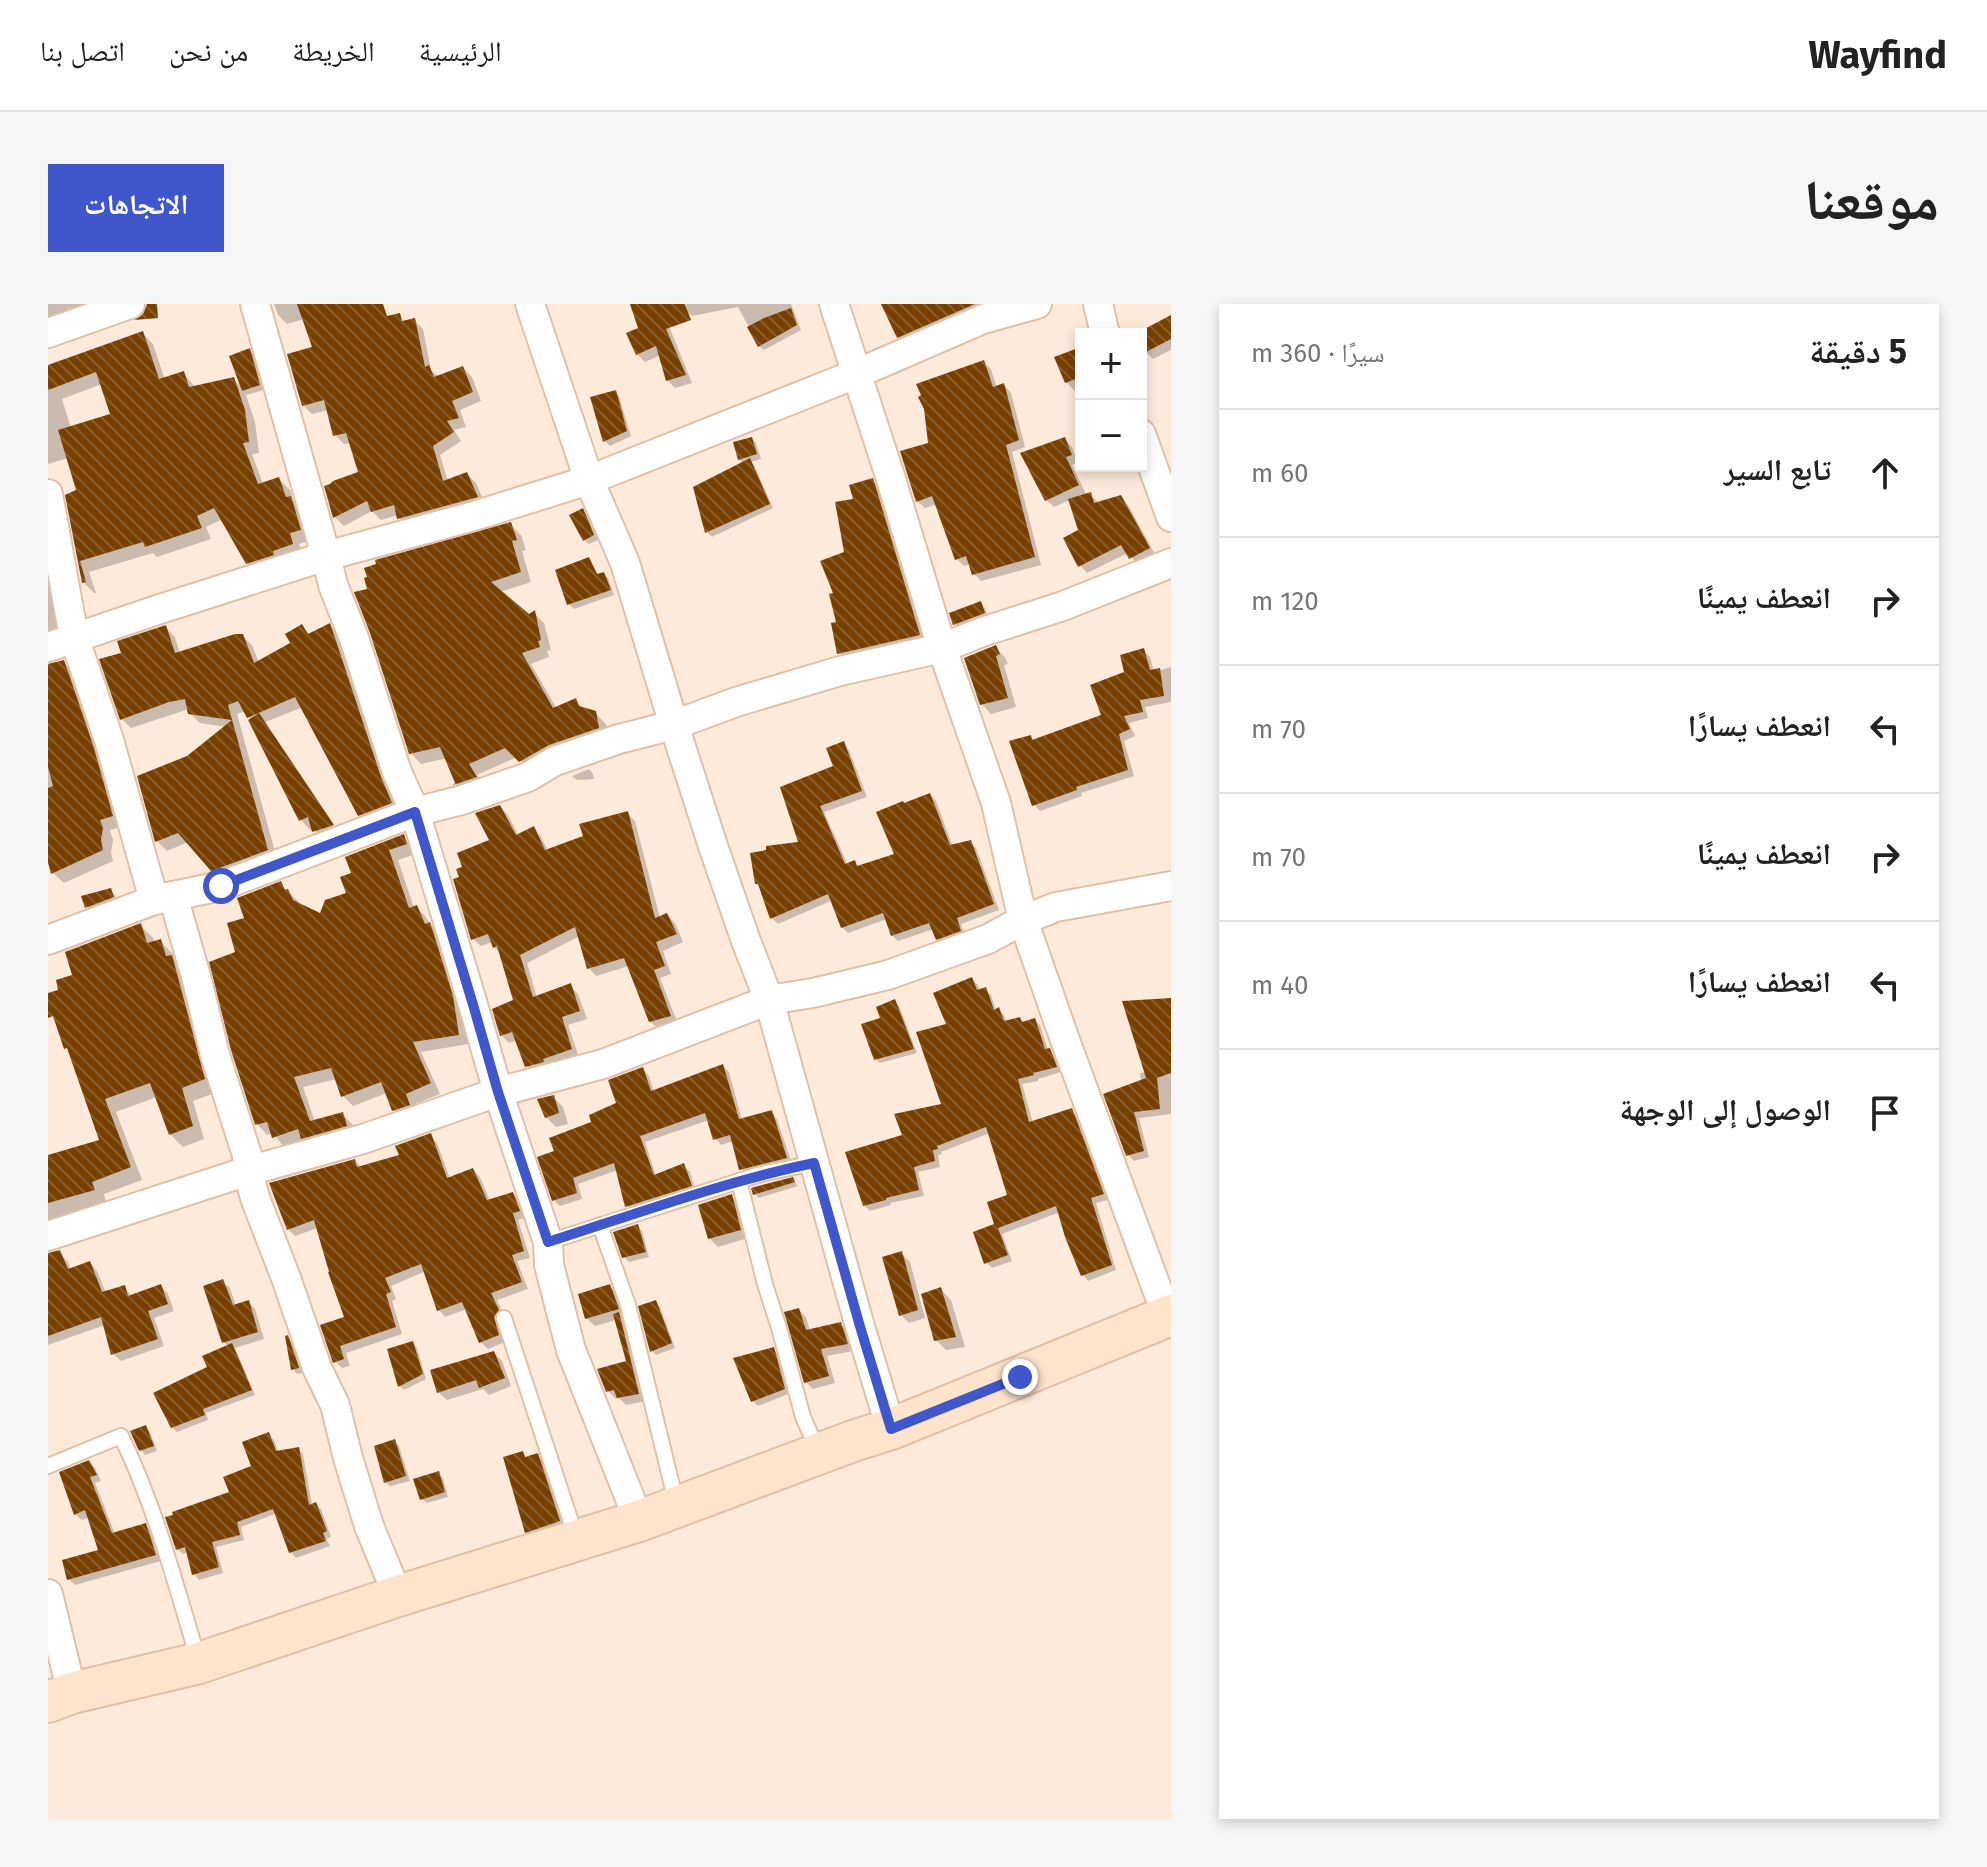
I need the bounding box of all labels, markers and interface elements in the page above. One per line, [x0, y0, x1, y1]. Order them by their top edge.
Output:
text: Wayfind [1809, 32, 1947, 78]
text: اتصل بنا [40, 35, 125, 68]
text: من نحن [169, 35, 248, 68]
text: الخريطة [292, 35, 375, 68]
text: الرئيسية [419, 35, 502, 68]
button: الاتجاهات [48, 164, 224, 252]
text: موقعنا [1804, 168, 1939, 235]
map controls [1075, 328, 1147, 472]
button: + [1075, 328, 1147, 400]
text: 5 دقيقة [1809, 331, 1907, 372]
text: سيرًا · 360 m [1251, 338, 1385, 369]
button: − [1075, 400, 1147, 472]
icon: ahead [1863, 451, 1907, 495]
text: تابع السير [1724, 452, 1831, 488]
text: 60 m [1251, 458, 1309, 489]
icon: right [1863, 579, 1907, 623]
text: انعطف يمينًا [1697, 580, 1831, 616]
text: 120 m [1251, 586, 1319, 617]
icon: left [1863, 707, 1907, 751]
text: انعطف يسارًا [1688, 708, 1831, 744]
text: 70 m [1251, 714, 1306, 745]
icon: right [1863, 835, 1907, 879]
text: انعطف يمينًا [1697, 836, 1831, 872]
text: 70 m [1251, 842, 1306, 873]
route start [203, 868, 239, 904]
icon: left [1863, 963, 1907, 1007]
text: انعطف يسارًا [1688, 964, 1831, 1000]
text: 40 m [1251, 970, 1309, 1001]
icon: arrive [1863, 1091, 1907, 1135]
text: الوصول إلى الوجهة [1620, 1092, 1831, 1128]
route end [1002, 1359, 1038, 1395]

